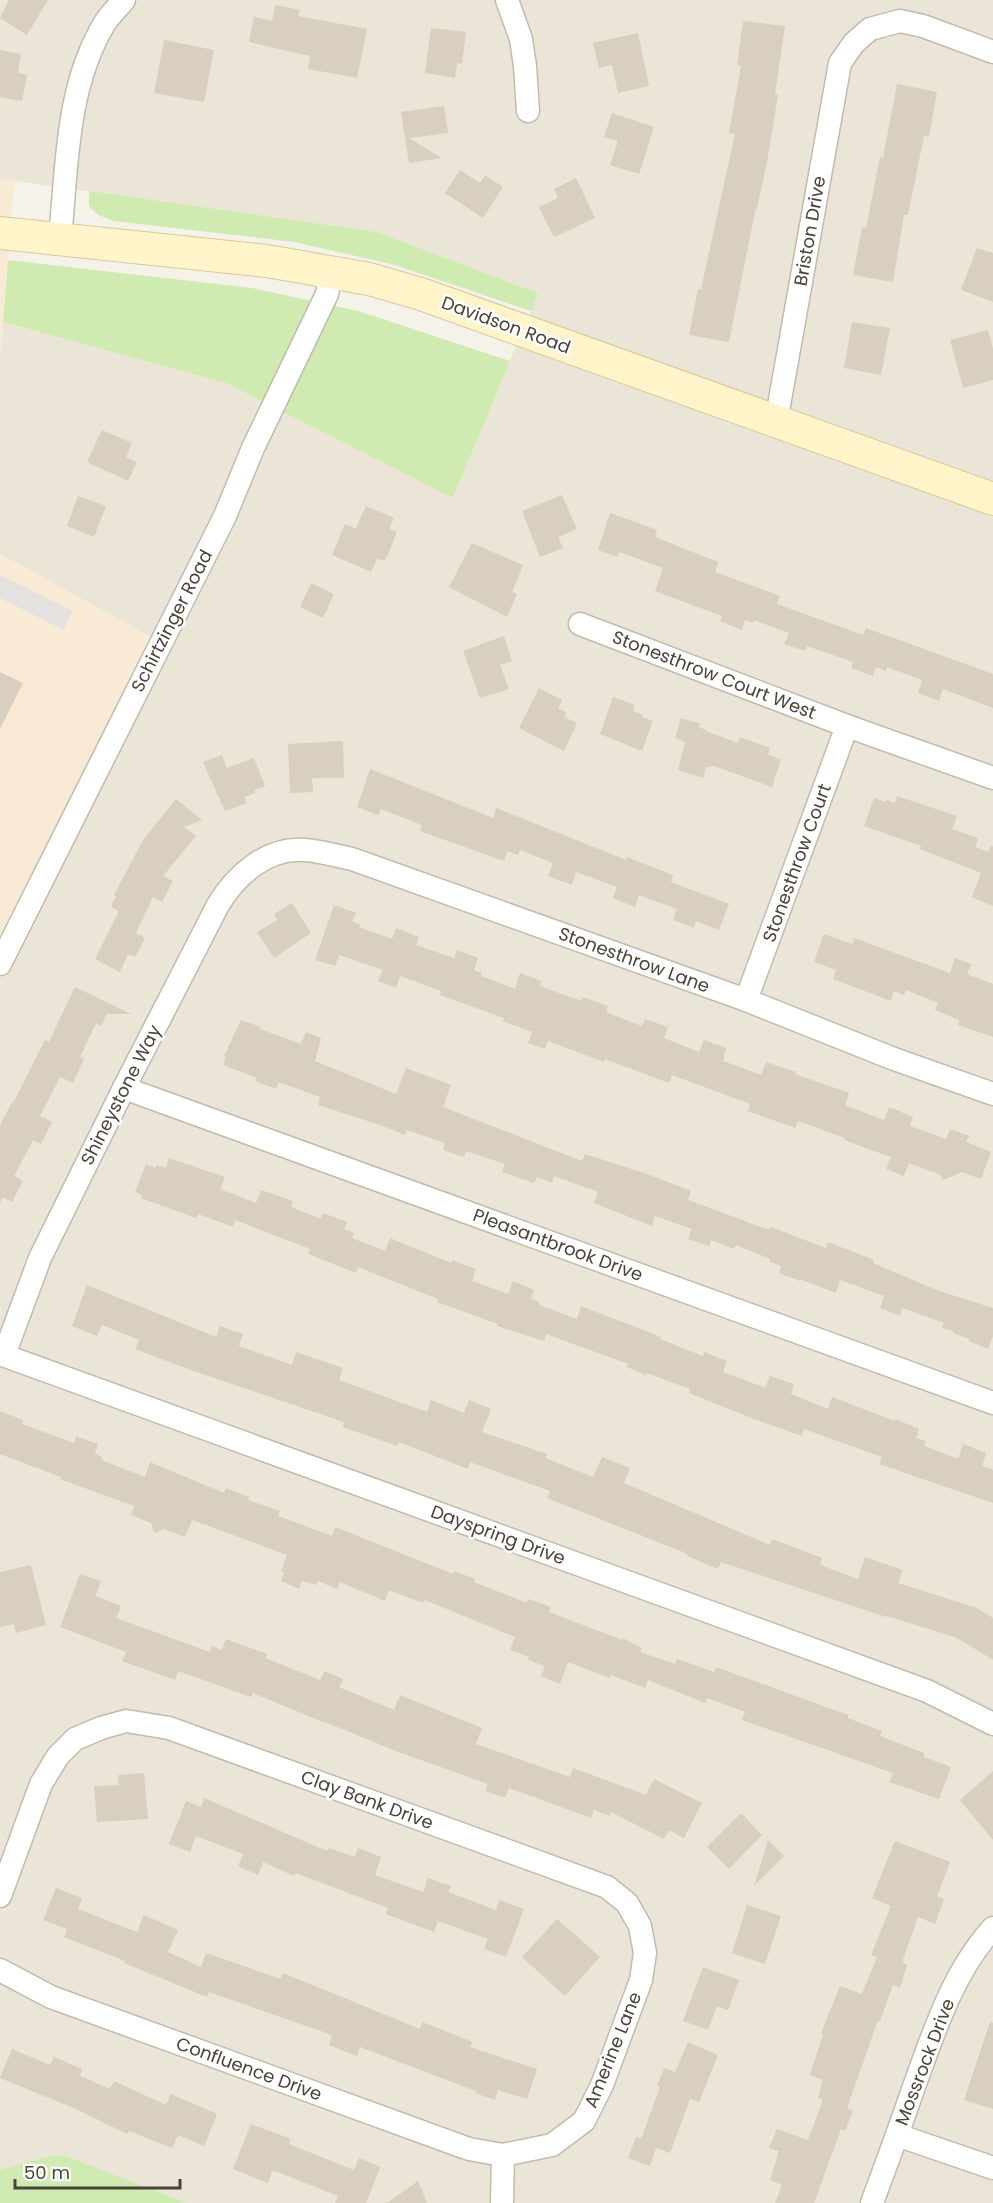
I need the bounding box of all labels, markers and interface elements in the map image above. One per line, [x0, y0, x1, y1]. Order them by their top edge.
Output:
street label: Briston Drive [788, 174, 831, 288]
street label: Davidson Road [438, 290, 574, 359]
street label: Schirtzinger Road [125, 545, 218, 696]
street label: Stonesthrow Court West [609, 624, 820, 725]
street label: Stonesthrow Court [756, 780, 837, 945]
street label: Stonesthrow Lane [555, 921, 713, 999]
street label: Shineystone Way [74, 1020, 167, 1169]
street label: Pleasantbrook Drive [470, 1202, 647, 1287]
street label: Dayspring Drive [427, 1499, 569, 1570]
street label: Clay Bank Drive [297, 1764, 437, 1835]
street label: Amerine Lane [578, 1988, 647, 2112]
street label: Mossrock Drive [889, 1995, 960, 2129]
street label: Confluence Drive [173, 2031, 326, 2107]
scale bar [15, 2152, 180, 2190]
text: 50 m [24, 2160, 70, 2185]

